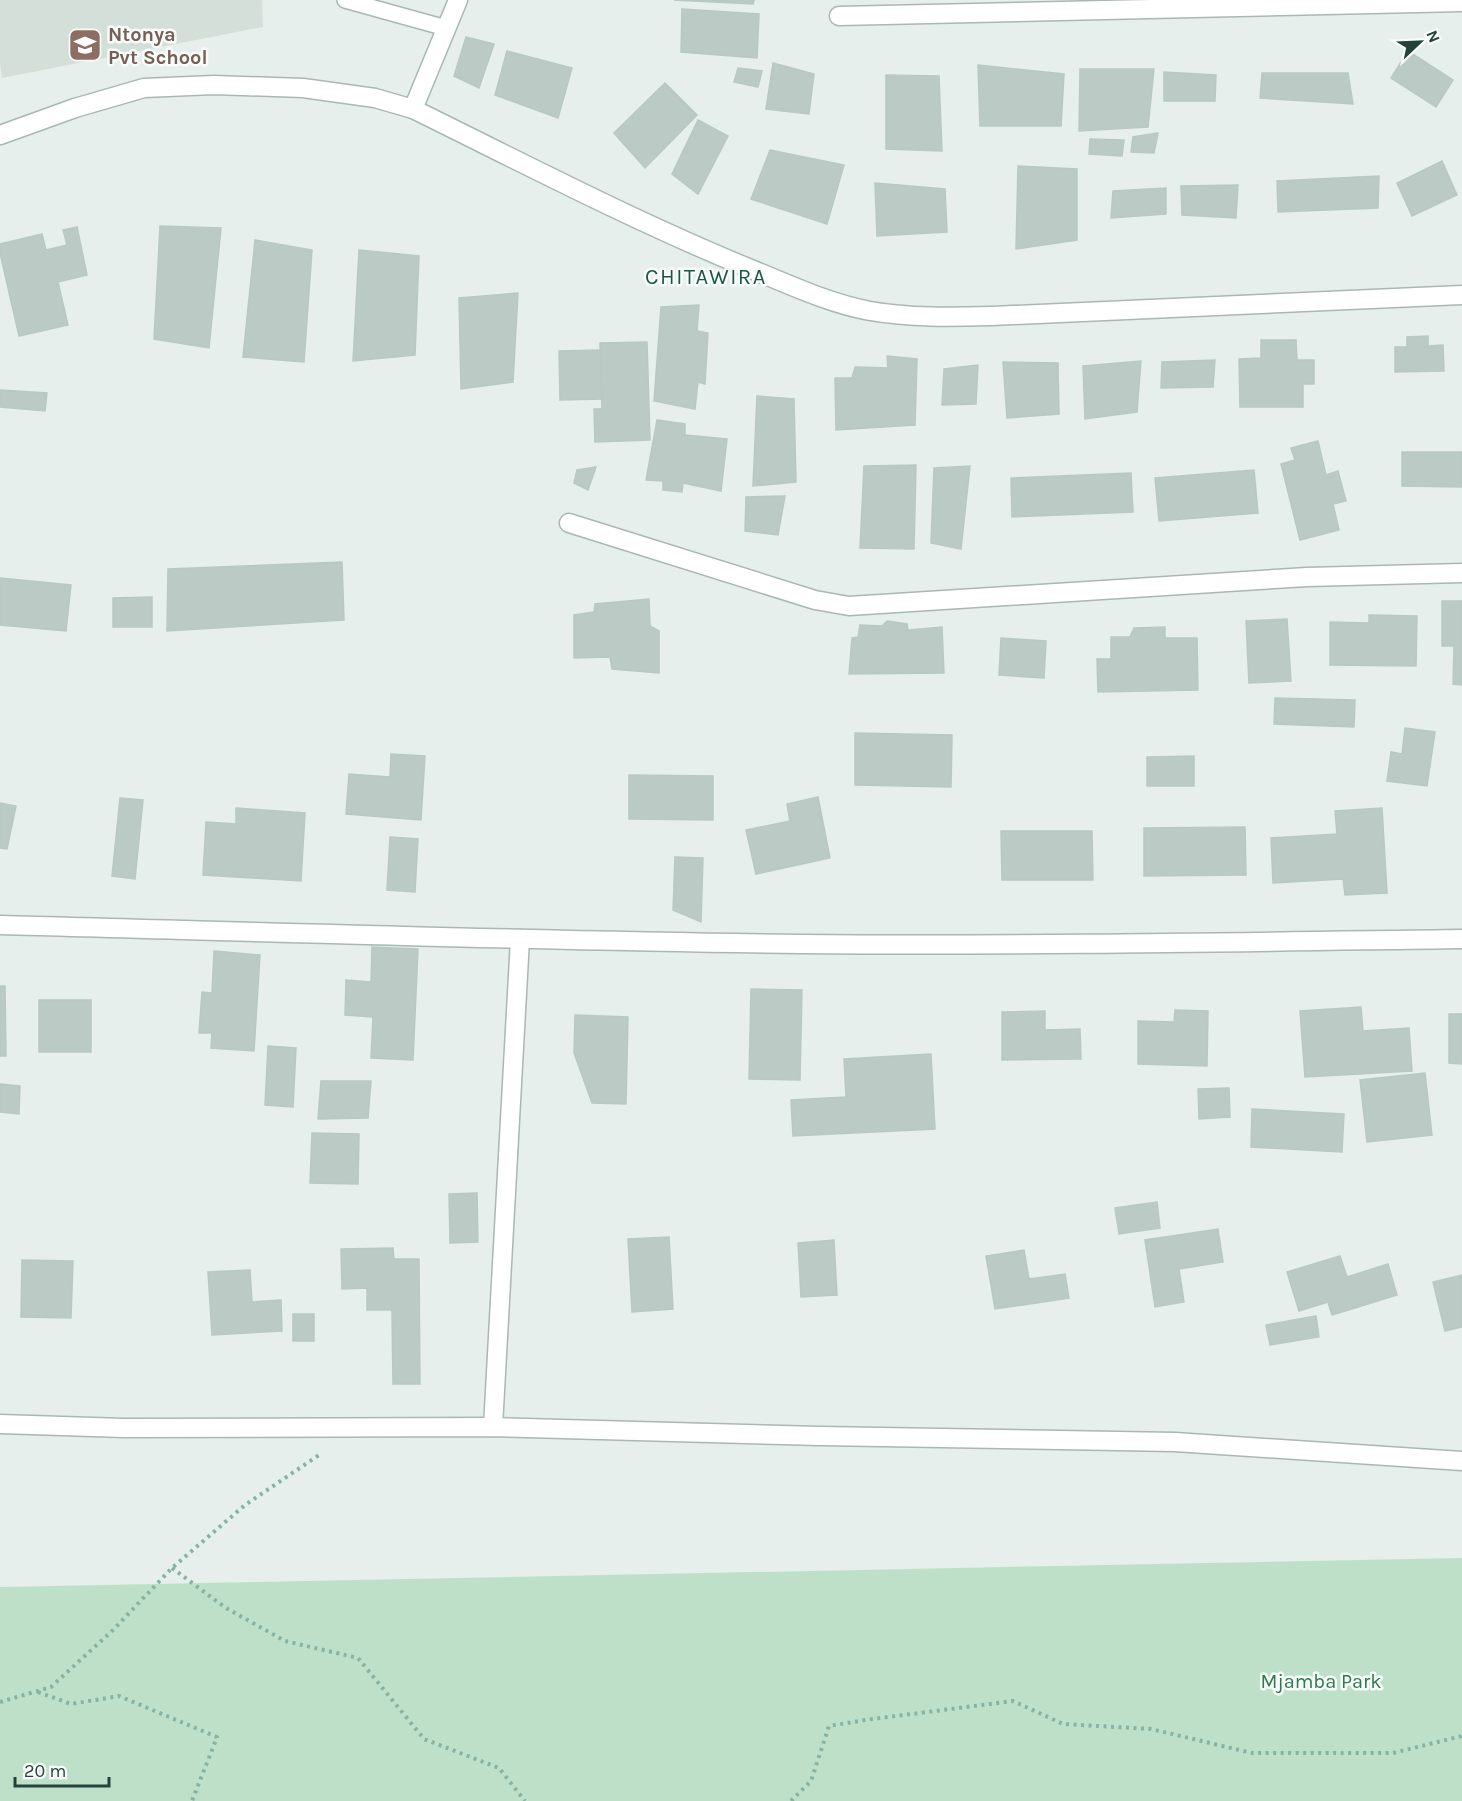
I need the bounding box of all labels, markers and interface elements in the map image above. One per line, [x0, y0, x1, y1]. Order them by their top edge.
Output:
north arrow [1390, 12, 1450, 72]
place label: Ntonya Pvt School [108, 23, 207, 69]
school or university icon: Ntonya Pvt School [67, 27, 103, 63]
text: N [1422, 27, 1444, 45]
district label: CHITAWIRA [645, 264, 767, 290]
park label: Mjamba Park [1260, 1670, 1382, 1693]
scale bar [15, 1750, 110, 1788]
text: 20 m [24, 1760, 66, 1782]

